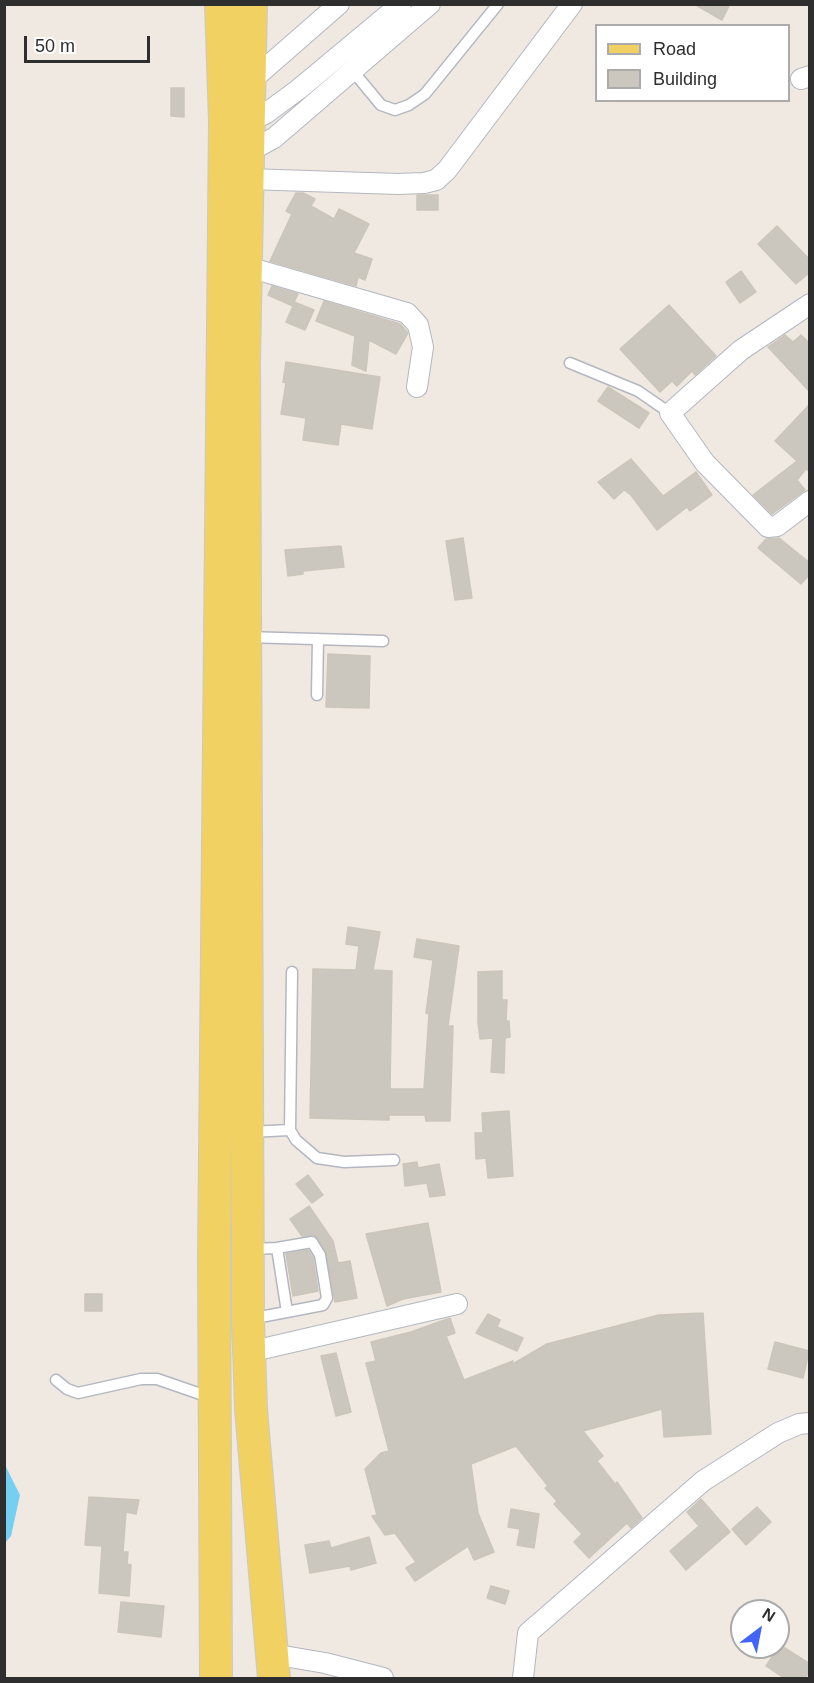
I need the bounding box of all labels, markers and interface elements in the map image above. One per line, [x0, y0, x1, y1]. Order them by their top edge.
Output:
scale bar [27, 24, 153, 62]
legend [595, 24, 790, 102]
text: 50 m [35, 36, 75, 56]
text: Road [653, 39, 696, 59]
text: Building [653, 69, 717, 89]
north arrow [730, 1599, 790, 1659]
text: N [759, 1605, 778, 1625]

